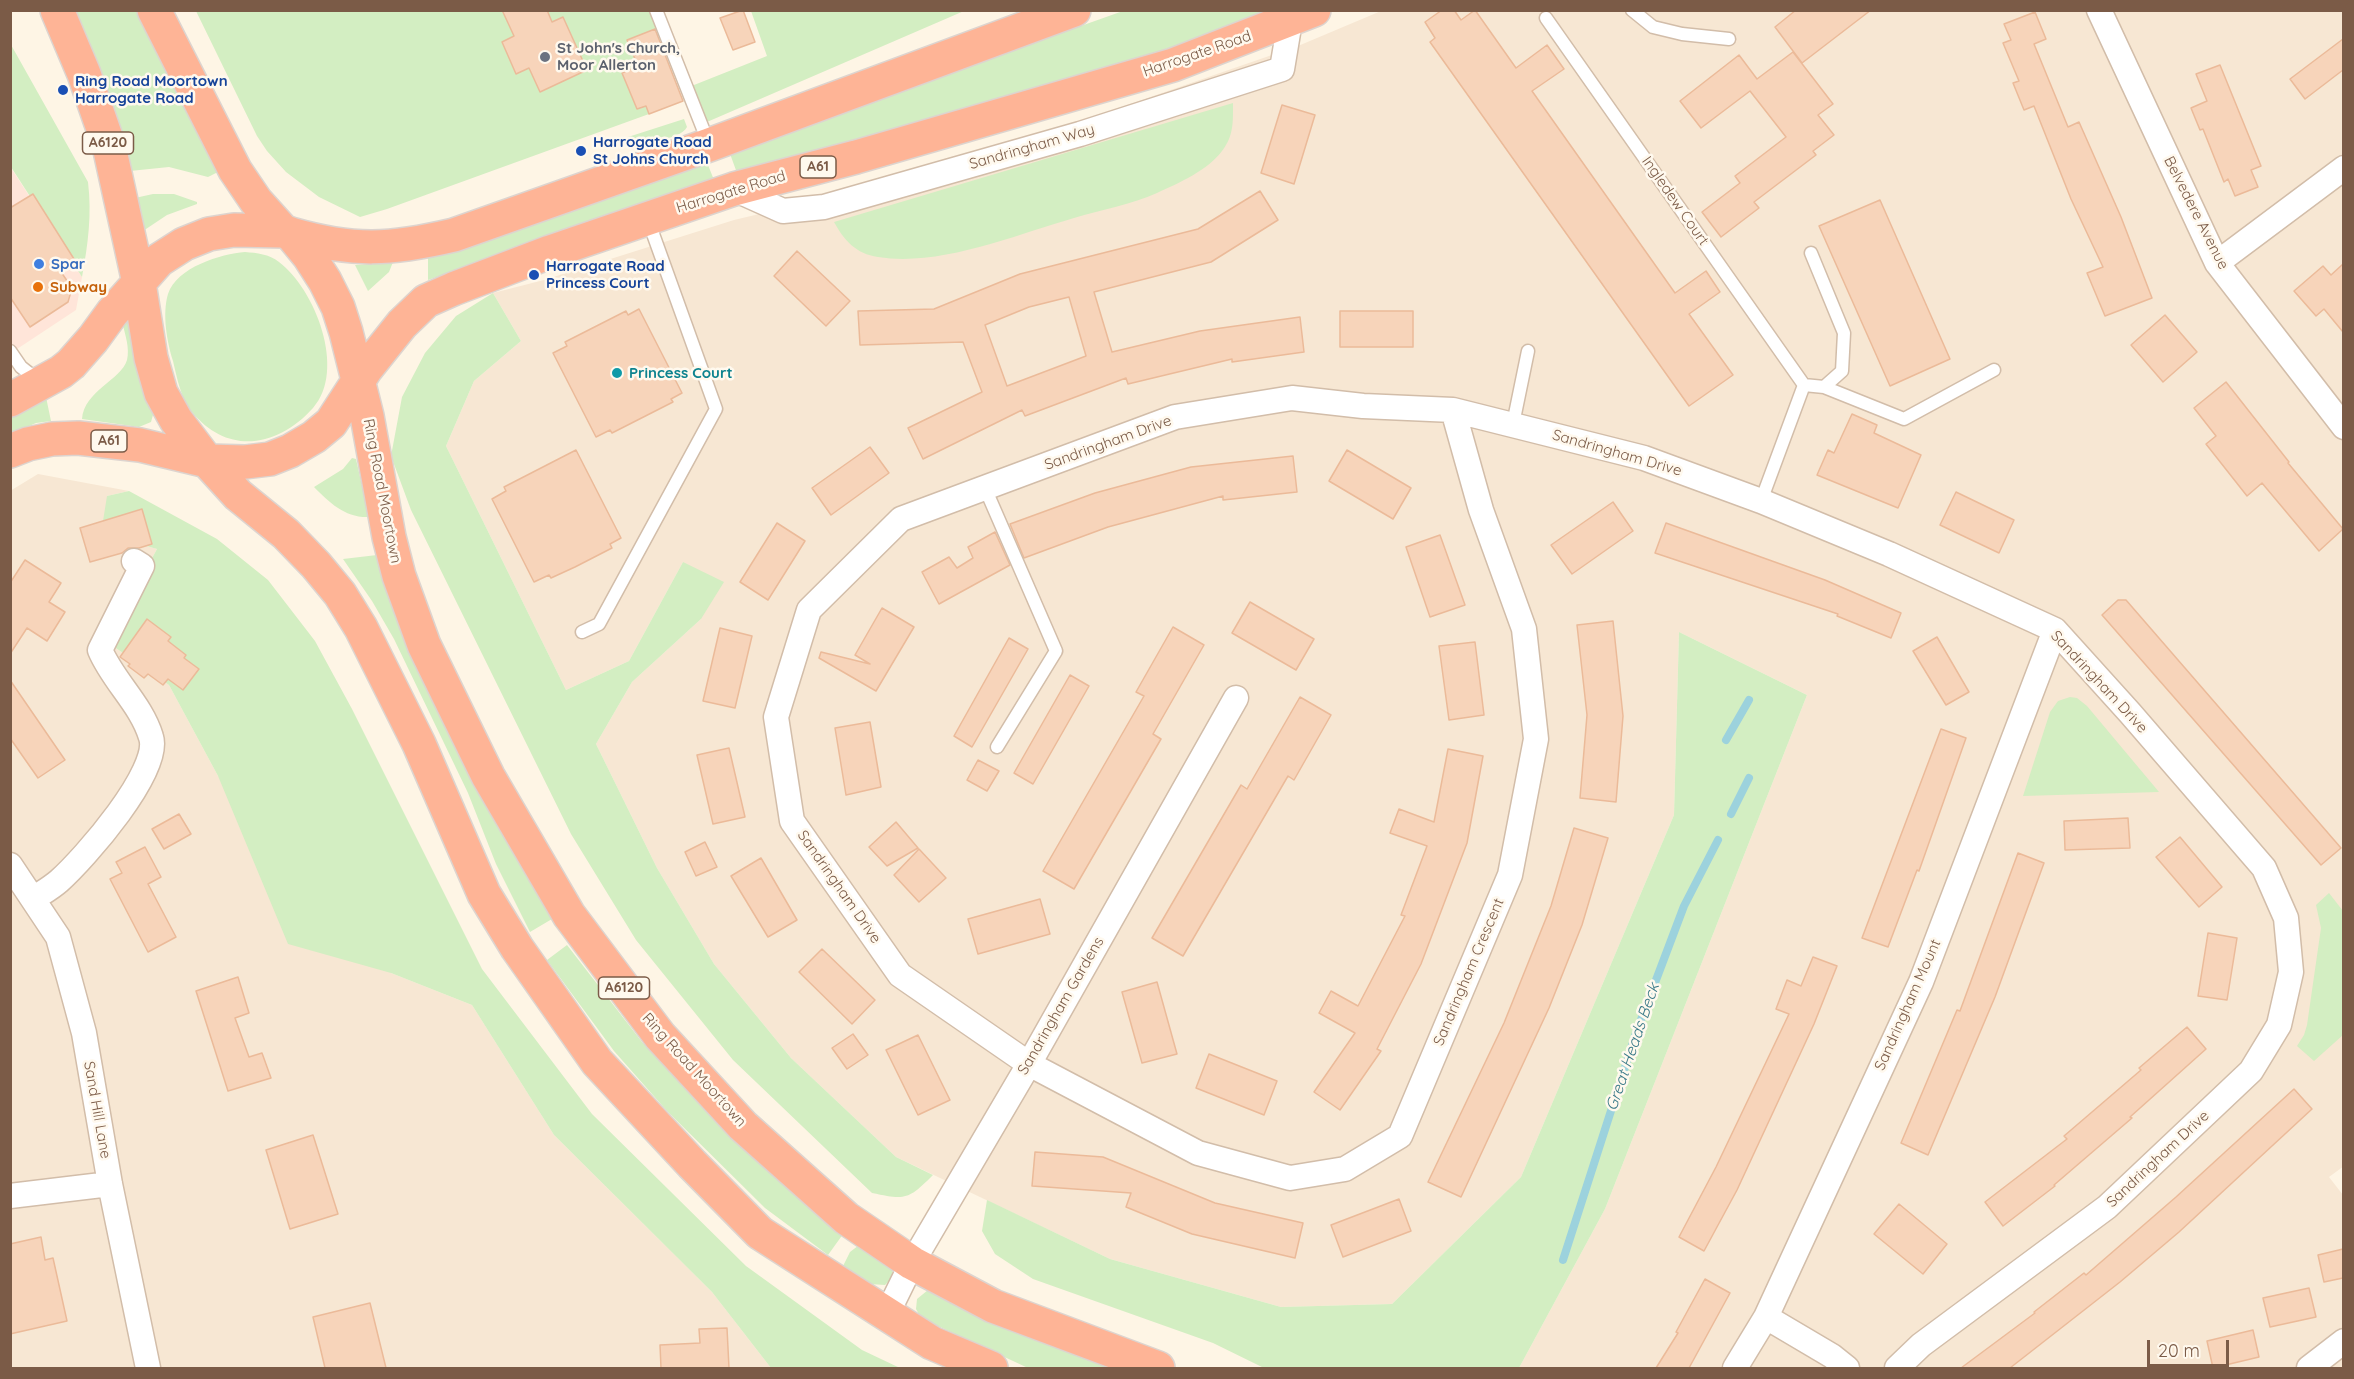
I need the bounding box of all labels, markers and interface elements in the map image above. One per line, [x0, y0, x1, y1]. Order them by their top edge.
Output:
street label: Harrogate Road [1140, 27, 1254, 81]
place label: St John's Church, Moor Allerton [557, 39, 680, 74]
marker: St John's Church, Moor Allerton [538, 50, 552, 64]
place label: Ring Road Moortown Harrogate Road [75, 72, 228, 107]
marker: Ring Road Moortown Harrogate Road [56, 83, 70, 97]
street label: Sandringham Way [967, 120, 1097, 174]
road number: A6120 [82, 132, 134, 154]
place label: Harrogate Road St Johns Church [593, 133, 712, 168]
marker: Harrogate Road St Johns Church [574, 144, 588, 158]
street label: Ingledew Court [1638, 153, 1712, 249]
street label: Belvedere Avenue [2160, 153, 2232, 273]
road number: A61 [800, 156, 836, 178]
street label: Harrogate Road [674, 167, 788, 217]
place label: Spar [51, 255, 85, 273]
marker: Spar [32, 257, 46, 271]
place label: Harrogate Road Princess Court [546, 257, 665, 292]
marker: Harrogate Road Princess Court [527, 268, 541, 282]
place label: Subway [50, 278, 107, 296]
marker: Subway [31, 280, 45, 294]
place label: Princess Court [629, 364, 733, 382]
marker: Princess Court [610, 366, 624, 380]
street label: Sandringham Drive [1042, 412, 1174, 474]
street label: Ring Road Moortown [359, 417, 405, 565]
street label: Sandringham Drive [1550, 426, 1684, 480]
road number: A61 [91, 430, 127, 452]
street label: Sandringham Drive [2047, 627, 2151, 737]
street label: Sandringham Drive [793, 827, 885, 947]
street label: Sandringham Crescent [1430, 896, 1508, 1048]
street label: Sandringham Gardens [1014, 934, 1108, 1078]
street label: Sandringham Mount [1871, 937, 1945, 1073]
road number: A6120 [598, 977, 650, 999]
water label: Great Heads Beck [1602, 981, 1664, 1113]
street label: Ring Road Moortown [638, 1009, 750, 1131]
street label: Sand Hill Lane [80, 1060, 114, 1160]
street label: Sandringham Drive [2103, 1107, 2213, 1211]
scale bar [2150, 1328, 2232, 1366]
text: 20 m [2158, 1339, 2200, 1362]

